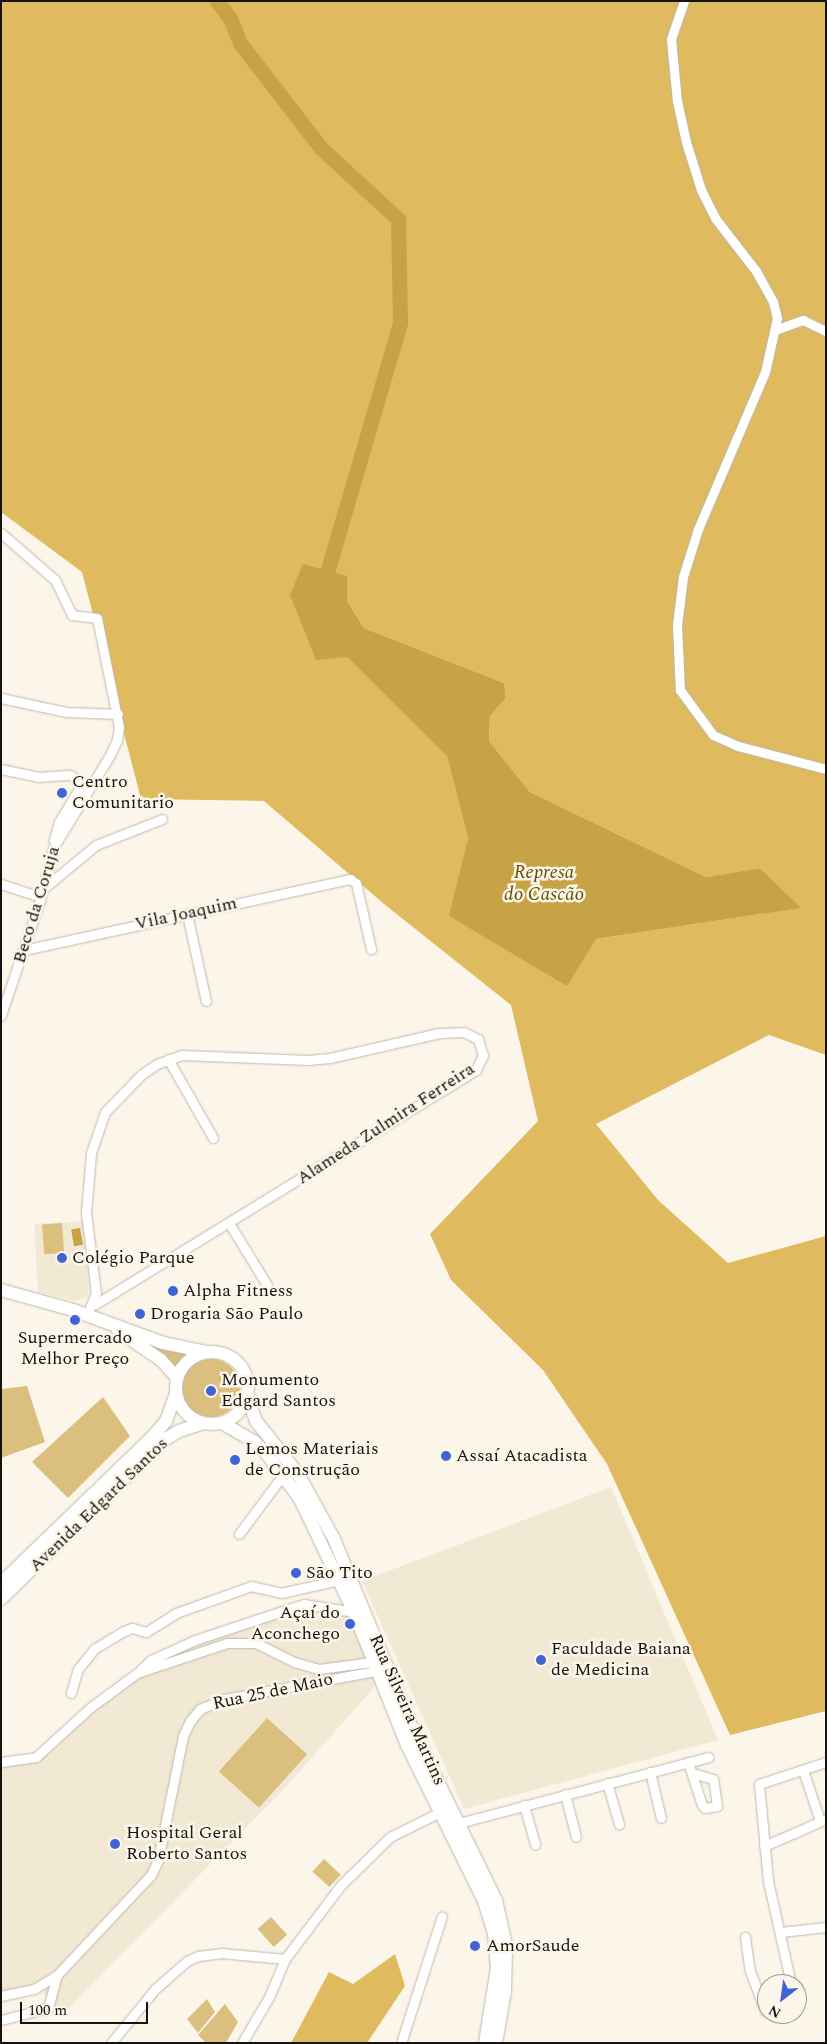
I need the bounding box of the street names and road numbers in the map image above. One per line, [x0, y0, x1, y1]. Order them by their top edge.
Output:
street label: Beco da Coruja [9, 844, 65, 966]
street label: Vila Joaquim [133, 893, 239, 935]
street label: Alameda Zulmira Ferreira [293, 1058, 479, 1190]
street label: Avenida Edgard Santos [25, 1433, 173, 1577]
street label: Rua Silveira Martins [364, 1631, 450, 1789]
street label: Rua 25 de Maio [211, 1669, 335, 1715]

